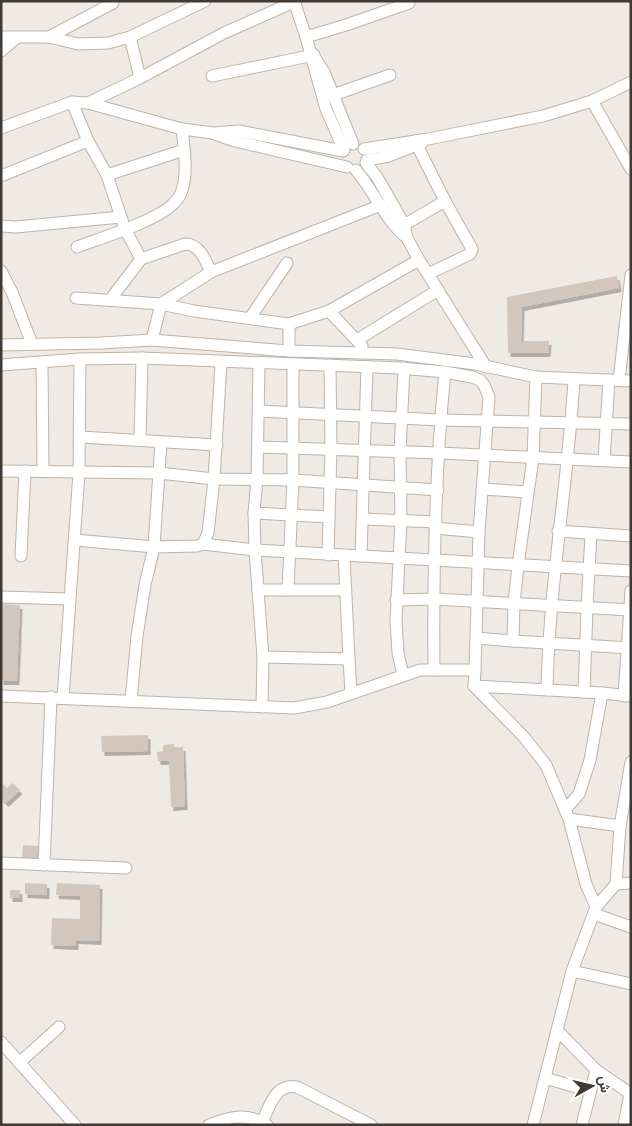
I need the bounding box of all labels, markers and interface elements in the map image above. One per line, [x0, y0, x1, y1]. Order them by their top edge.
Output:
north arrow [567, 1061, 617, 1111]
text: ش [595, 1075, 614, 1094]

